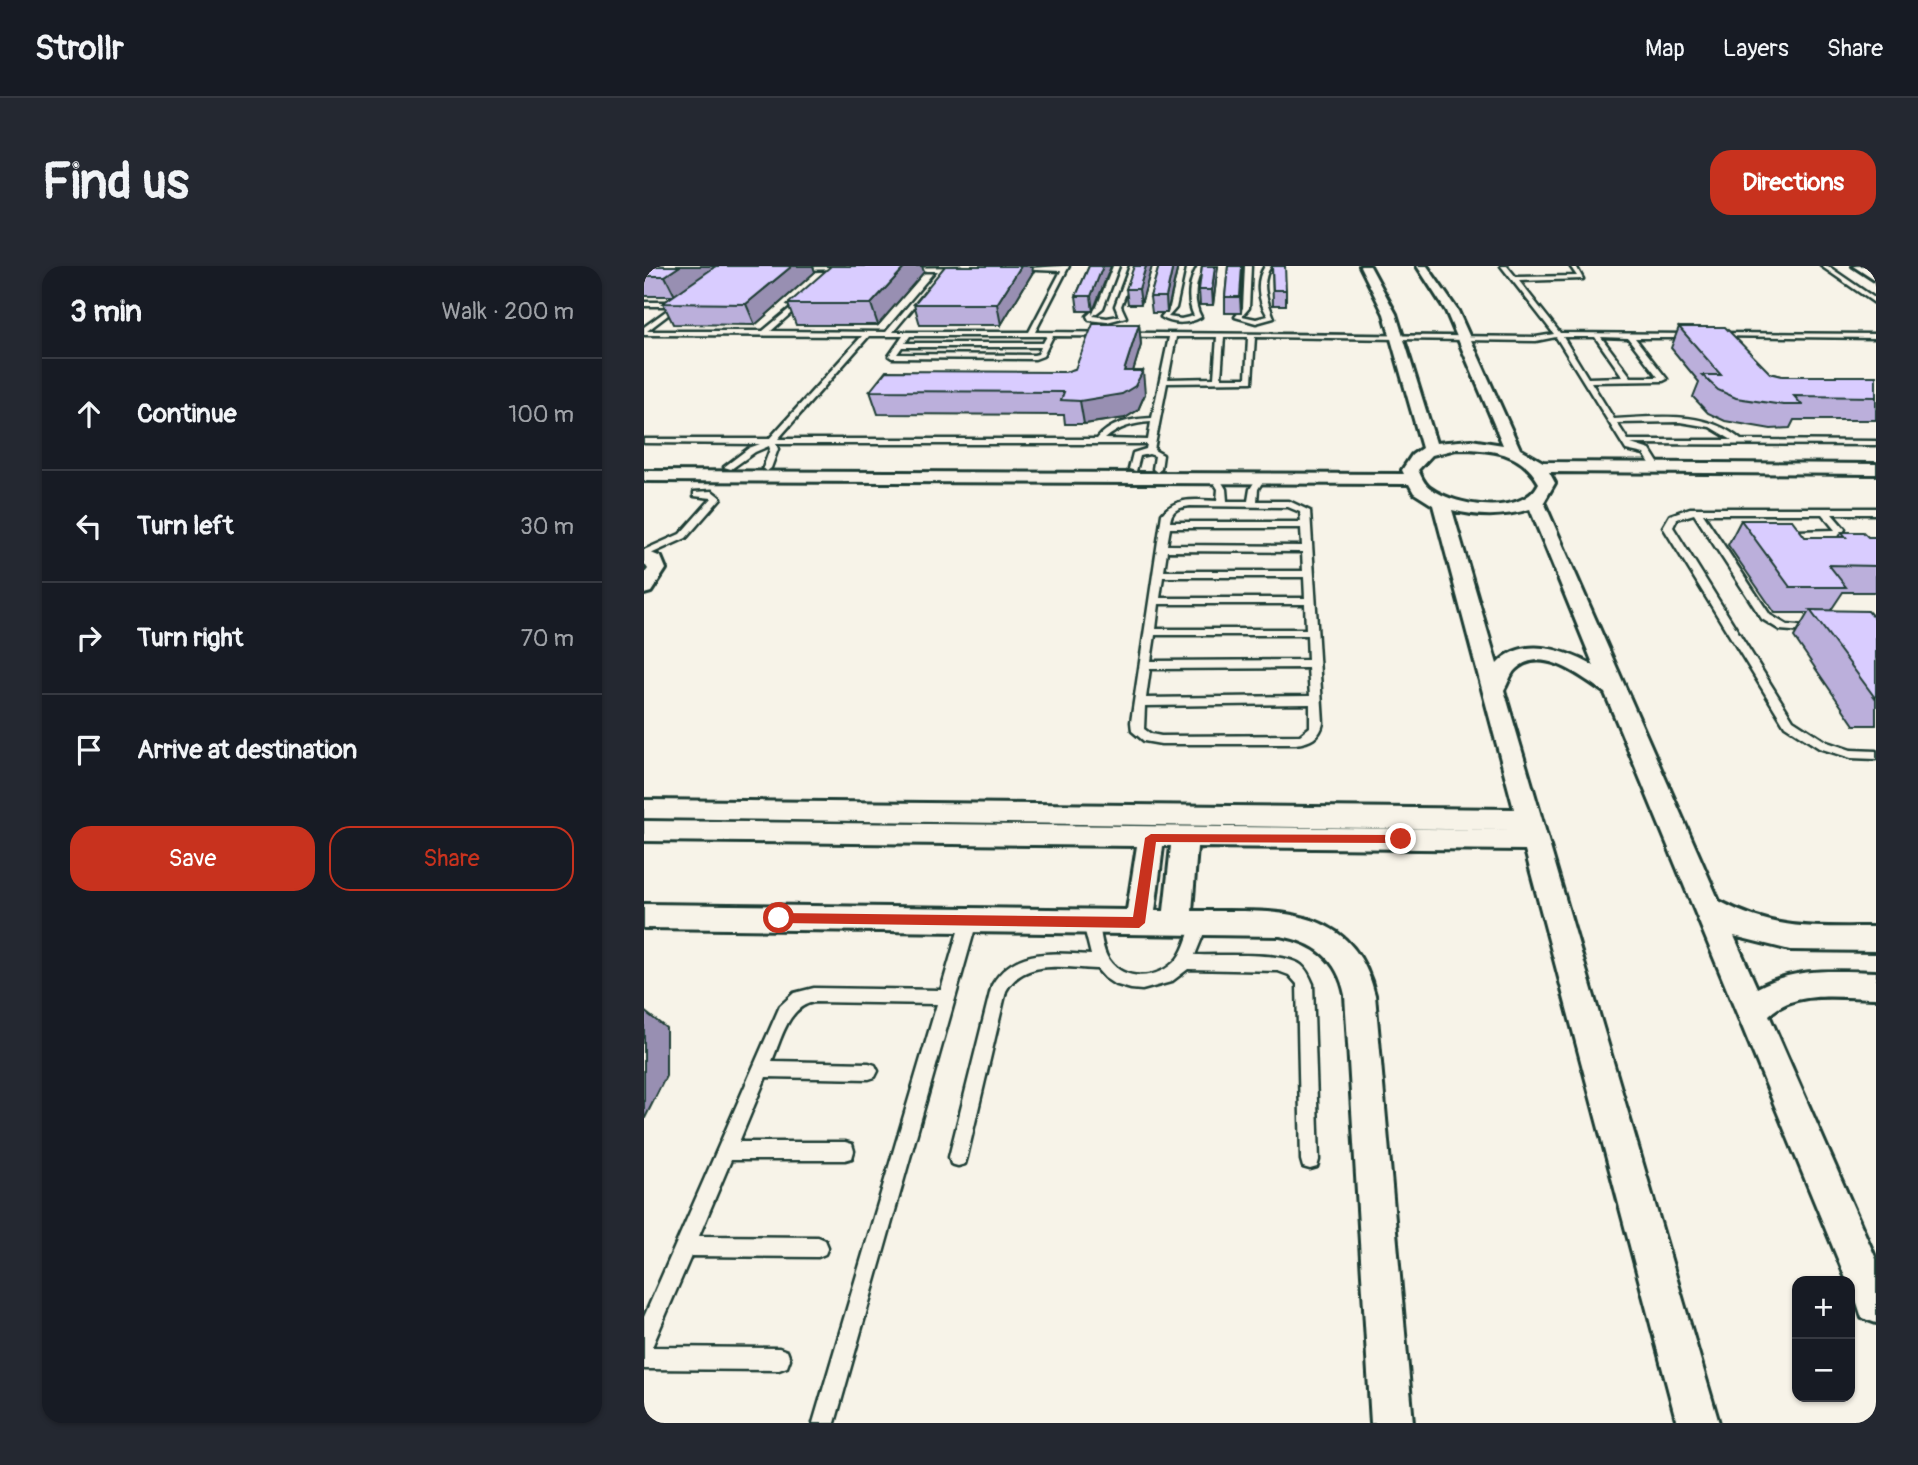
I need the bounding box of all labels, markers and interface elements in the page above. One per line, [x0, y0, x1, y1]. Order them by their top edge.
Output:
text: Strollr [35, 28, 124, 69]
text: Map [1645, 34, 1685, 63]
text: Layers [1723, 34, 1789, 63]
text: Share [1827, 34, 1883, 63]
button: Directions [1710, 150, 1876, 215]
text: Find us [42, 152, 189, 213]
text: 3 min [70, 293, 142, 330]
text: Walk · 200 m [441, 297, 574, 326]
icon: ahead [70, 395, 108, 433]
text: Continue [137, 398, 237, 430]
text: 100 m [508, 400, 574, 429]
icon: left [70, 507, 108, 545]
text: Turn left [137, 510, 233, 542]
text: 30 m [520, 512, 574, 541]
icon: right [70, 619, 108, 657]
text: Turn right [137, 622, 243, 654]
text: 70 m [521, 624, 574, 653]
icon: arrive [70, 731, 108, 769]
text: Arrive at destination [137, 734, 357, 766]
route end [1385, 823, 1416, 854]
button: Save [70, 826, 315, 891]
button: Share [329, 826, 574, 891]
route start [763, 902, 794, 933]
map controls [1792, 1276, 1855, 1402]
button: + [1792, 1276, 1855, 1339]
button: − [1792, 1339, 1855, 1402]

